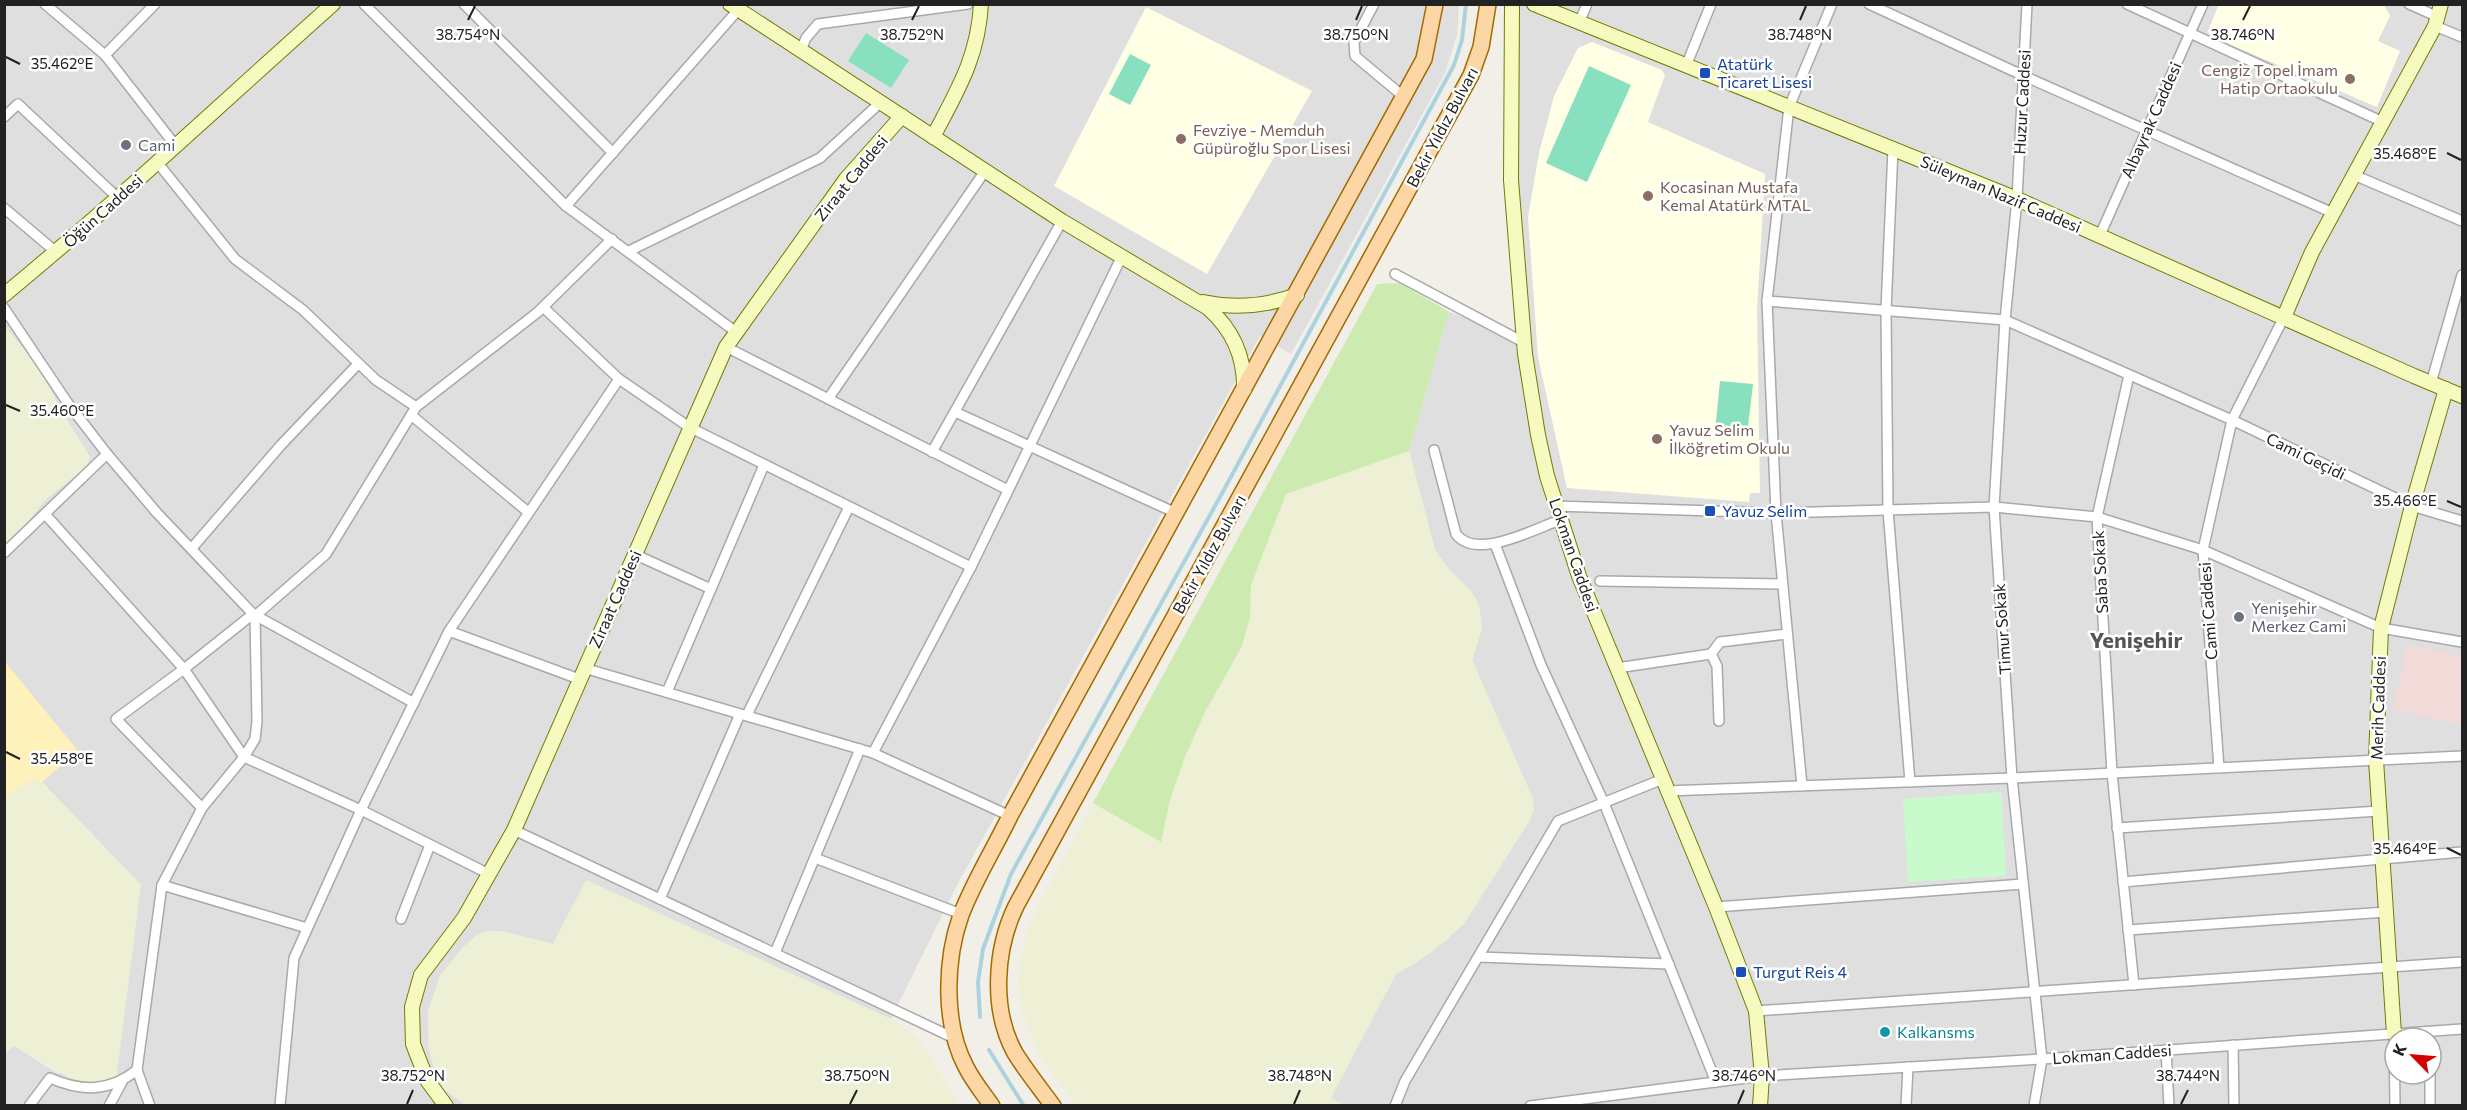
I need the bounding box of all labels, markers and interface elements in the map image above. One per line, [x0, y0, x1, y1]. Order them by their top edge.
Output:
text: 38.754°N [436, 25, 500, 43]
text: 38.752°N [880, 25, 944, 43]
text: 38.750°N [1323, 25, 1389, 43]
text: 38.748°N [1768, 25, 1832, 43]
text: 38.746°N [2211, 25, 2275, 43]
street label: Huzur Caddesi [2009, 49, 2034, 155]
text: 35.462°E [31, 54, 93, 72]
place label: Atatürk Ticaret Lisesi [1717, 54, 1812, 91]
street label: Albayrak Caddesi [2116, 59, 2185, 181]
place label: Cengiz Topel İmam Hatip Ortaokulu [2201, 60, 2338, 97]
street label: Bekir Yıldız Bulvarı [1402, 63, 1481, 190]
marker: Atatürk Ticaret Lisesi [1698, 66, 1712, 80]
marker: Cengiz Topel İmam Hatip Ortaokulu [2343, 72, 2357, 86]
place label: Fevziye - Memduh Güpüroğlu Spor Lisesi [1193, 120, 1351, 157]
street label: Ziraat Caddesi [810, 131, 891, 225]
marker: Fevziye - Memduh Güpüroğlu Spor Lisesi [1174, 132, 1188, 146]
place label: Cami [138, 135, 175, 154]
marker: Cami [119, 138, 133, 152]
text: 35.468°E [2373, 144, 2437, 162]
street label: Süleyman Nazif Caddesi [1918, 151, 2085, 236]
street label: Öğün Caddesi [59, 170, 146, 251]
place label: Kocasinan Mustafa Kemal Atatürk MTAL [1660, 177, 1811, 214]
marker: Kocasinan Mustafa Kemal Atatürk MTAL [1641, 189, 1655, 203]
text: 35.460°E [30, 401, 94, 419]
place label: Yavuz Selim İlköğretim Okulu [1669, 420, 1790, 457]
street label: Cami Geçidi [2263, 428, 2349, 483]
marker: Yavuz Selim İlköğretim Okulu [1650, 432, 1664, 446]
street label: Bekir Yıldız Bulvarı [1168, 491, 1249, 617]
text: 35.466°E [2373, 491, 2437, 509]
street label: Lokman Caddesi [1546, 495, 1603, 614]
place label: Yavuz Selim [1722, 501, 1807, 520]
marker: Yavuz Selim [1703, 504, 1717, 518]
street label: Saba Sokak [2088, 530, 2111, 614]
street label: Ziraat Caddesi [584, 547, 645, 651]
street label: Cami Caddesi [2195, 561, 2220, 661]
street label: Timur Sokak [1989, 582, 2014, 675]
place label: Yenişehir Merkez Cami [2251, 598, 2346, 635]
marker: Yenişehir Merkez Cami [2232, 610, 2246, 624]
district label: Yenişehir [2089, 626, 2183, 653]
street label: Merih Caddesi [2366, 656, 2389, 760]
text: 35.458°E [31, 749, 94, 767]
text: 35.464°E [2373, 839, 2437, 857]
place label: Turgut Reis 4 [1753, 962, 1848, 981]
marker: Turgut Reis 4 [1734, 965, 1748, 979]
place label: Kalkansms [1897, 1022, 1975, 1041]
marker: Kalkansms [1878, 1025, 1892, 1039]
north arrow [2383, 1026, 2443, 1086]
street label: Lokman Caddesi [2052, 1040, 2172, 1067]
text: K [2388, 1040, 2410, 1059]
text: 38.752°N [381, 1066, 445, 1084]
text: 38.750°N [824, 1066, 890, 1084]
text: 38.748°N [1268, 1066, 1332, 1084]
text: 38.746°N [1712, 1066, 1776, 1084]
text: 38.744°N [2156, 1066, 2220, 1084]

